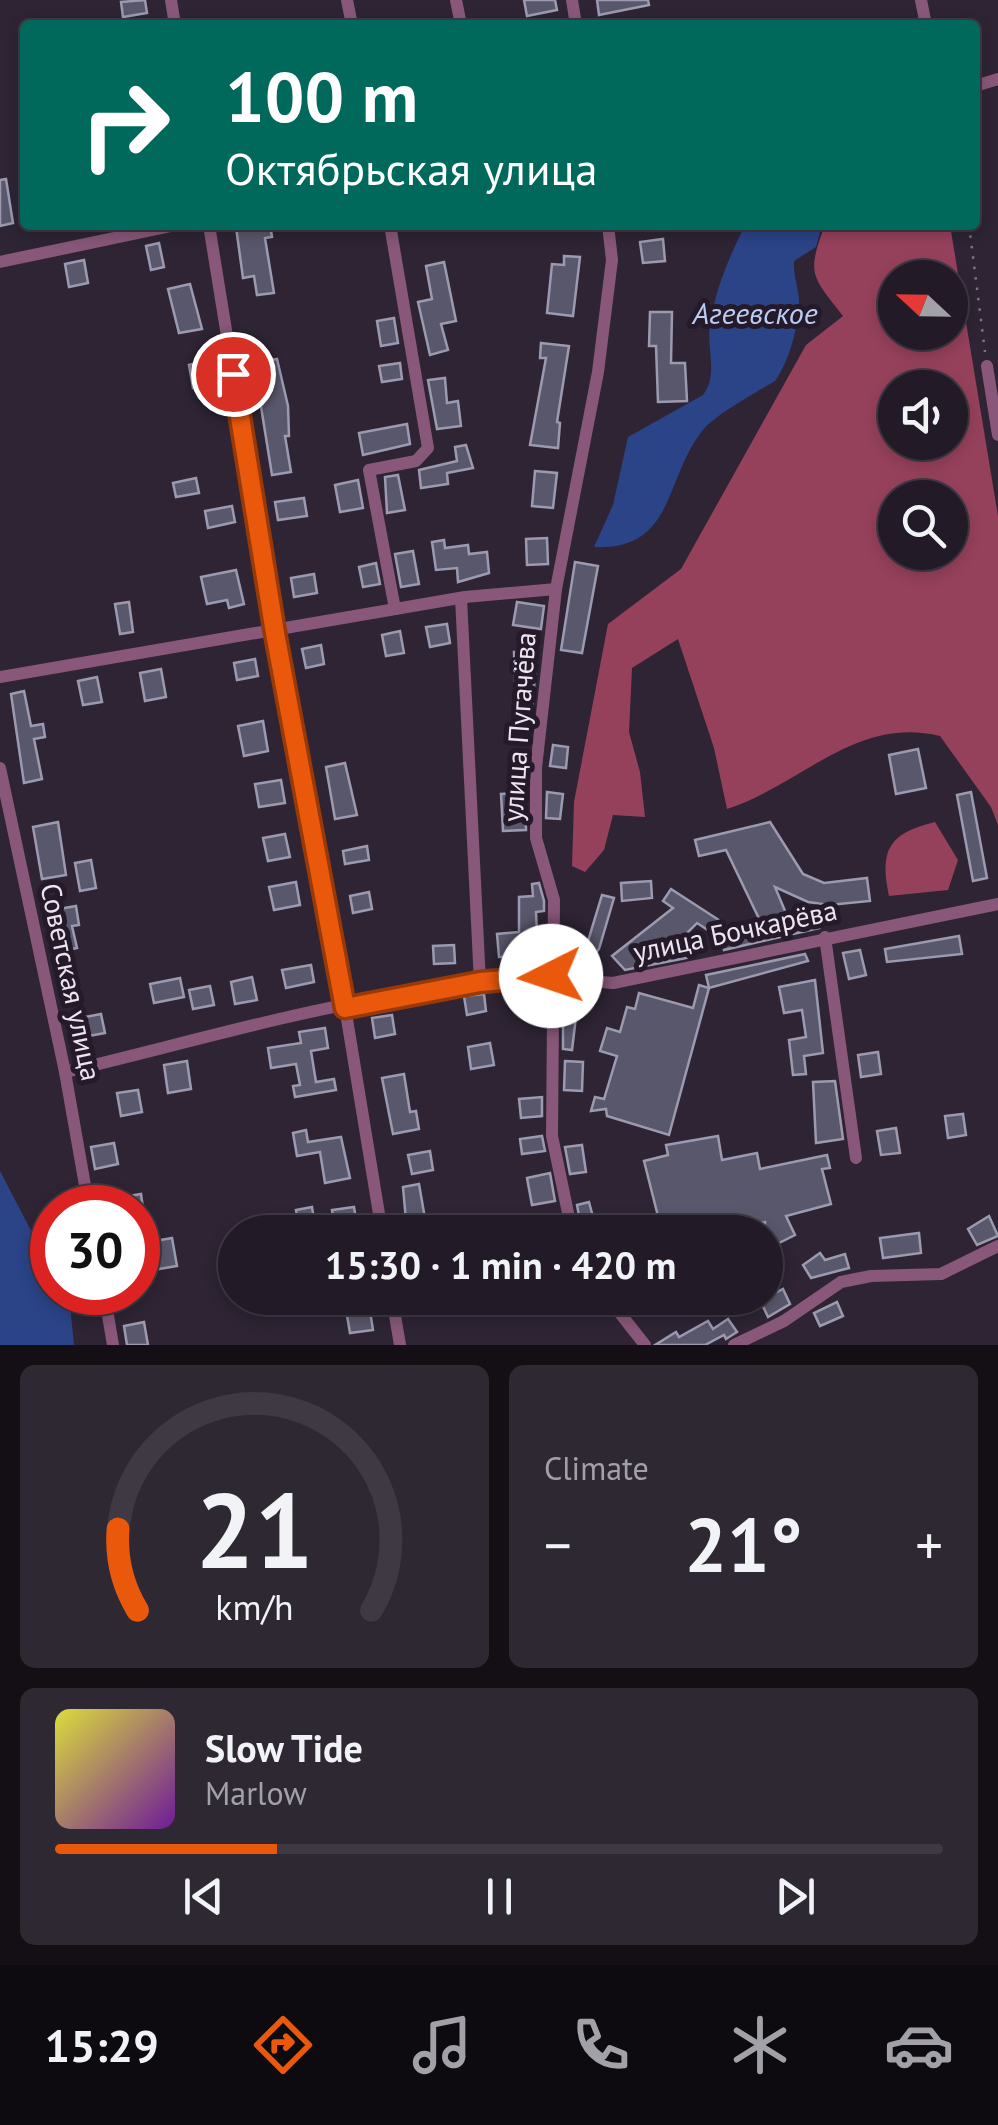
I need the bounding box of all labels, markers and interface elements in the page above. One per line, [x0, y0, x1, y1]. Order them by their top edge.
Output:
text: 100 m [225, 51, 418, 141]
icon: right [60, 60, 190, 190]
text: Октябрьская улица [225, 139, 597, 197]
north arrow [878, 260, 968, 350]
map controls [878, 260, 968, 570]
water label: Агеевское [691, 293, 818, 332]
pin [191, 332, 276, 417]
icon: arrive [206, 347, 261, 402]
button: sound [878, 370, 968, 460]
button: search [878, 480, 968, 570]
street label: улица Пугачёва [493, 631, 544, 823]
street label: Советская улица [33, 880, 110, 1084]
street label: улица Бочкарёва [630, 891, 840, 970]
position arrow [499, 924, 603, 1028]
speed limit sign: 30 [30, 1185, 160, 1315]
text: 15:30 · 1 min · 420 m [325, 1240, 676, 1289]
text: Climate [544, 1447, 649, 1489]
text: 21 [196, 1462, 313, 1597]
text: 21° [685, 1496, 802, 1593]
text: − [544, 1509, 572, 1580]
text: + [915, 1509, 943, 1580]
text: km/h [215, 1584, 294, 1630]
text: Slow Tide [205, 1723, 363, 1772]
text: Marlow [205, 1772, 307, 1814]
icon: previous [176, 1869, 231, 1924]
icon: pause [472, 1869, 527, 1924]
icon: next [768, 1869, 823, 1924]
icon: directions [248, 2010, 318, 2080]
icon: music [407, 2010, 477, 2080]
icon: phone [566, 2010, 636, 2080]
icon: climate [725, 2010, 795, 2080]
icon: car [884, 2010, 954, 2080]
text: 15:29 [44, 2016, 159, 2074]

